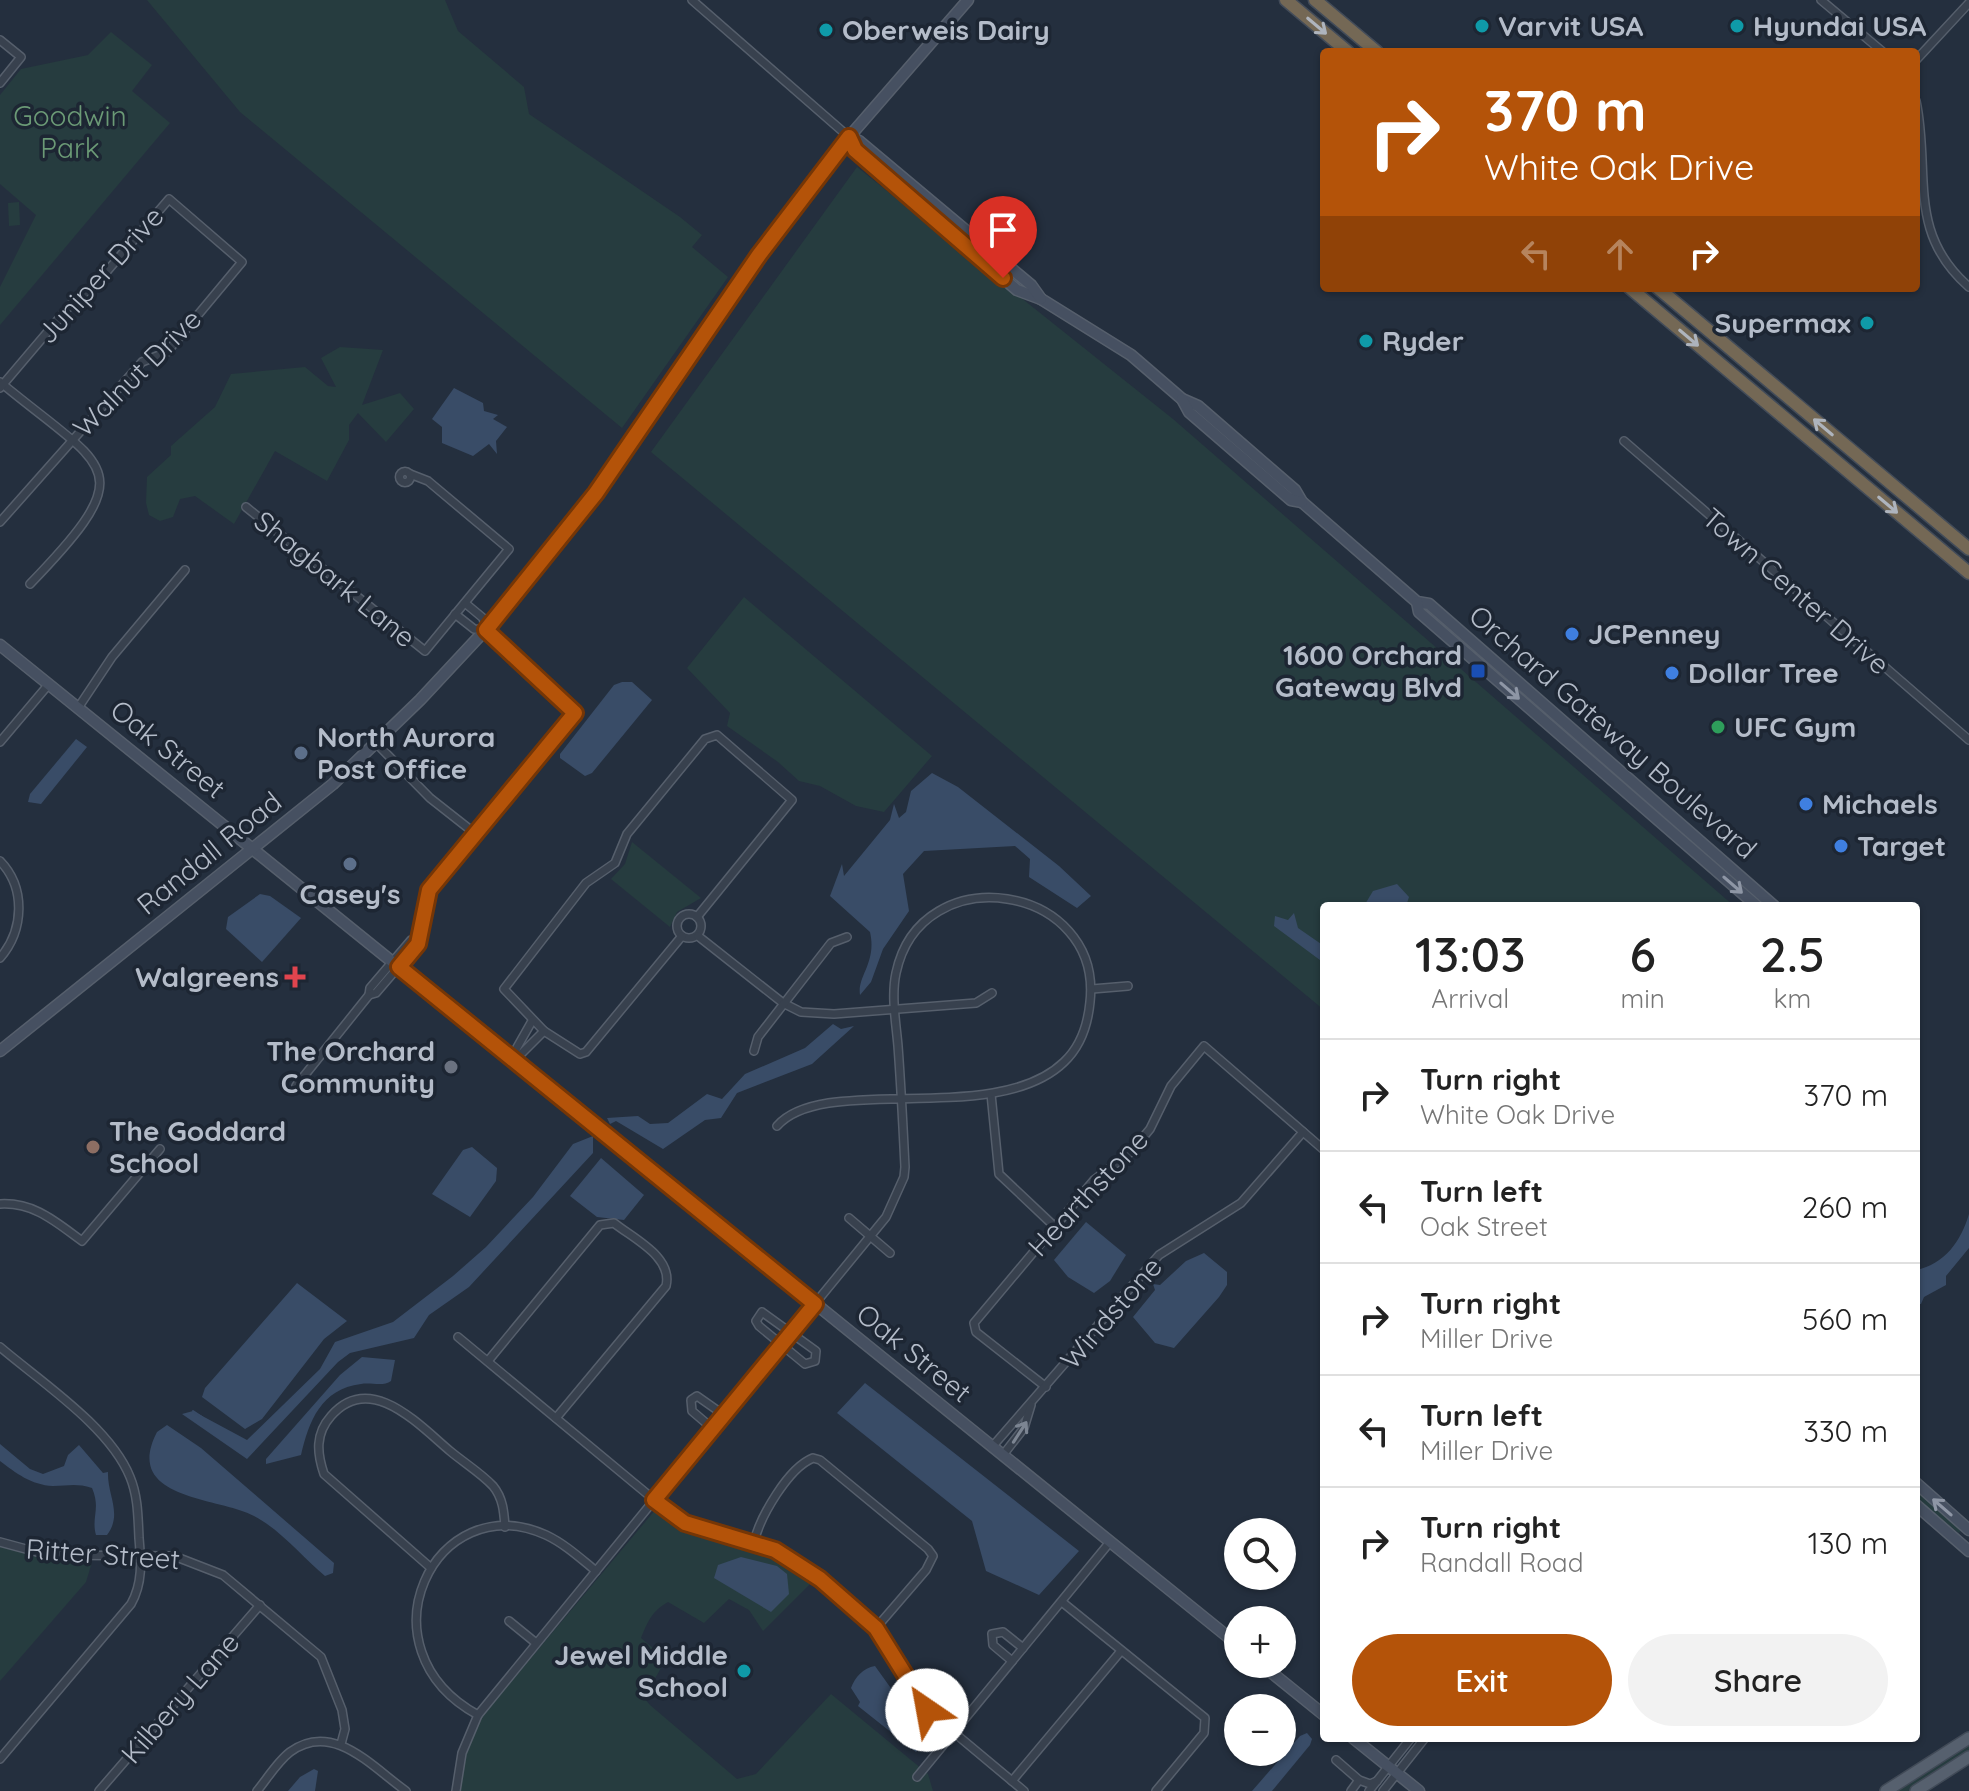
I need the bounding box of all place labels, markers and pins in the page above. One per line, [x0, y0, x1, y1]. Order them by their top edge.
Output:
place label: Varvit USA [1498, 8, 1644, 43]
place label: Hyundai USA [1753, 8, 1926, 43]
place label: Oberweis Dairy [842, 12, 1050, 47]
marker: Varvit USA [1473, 17, 1491, 35]
marker: Hyundai USA [1728, 17, 1746, 35]
marker: Oberweis Dairy [817, 21, 835, 39]
pin [969, 196, 1037, 278]
place label: Supermax [1715, 305, 1851, 340]
marker: Supermax [1858, 314, 1876, 332]
place label: Ryder [1382, 323, 1464, 358]
marker: Ryder [1357, 332, 1375, 350]
place label: JCPenney [1588, 616, 1720, 651]
marker: JCPenney [1563, 625, 1581, 643]
place label: 1600 Orchard Gateway Blvd [1275, 637, 1462, 704]
place label: Dollar Tree [1688, 655, 1839, 690]
marker: 1600 Orchard Gateway Blvd [1469, 662, 1487, 680]
marker: Dollar Tree [1663, 664, 1681, 682]
place label: UFC Gym [1734, 709, 1856, 744]
marker: UFC Gym [1709, 718, 1727, 736]
place label: North Aurora Post Office [317, 719, 495, 786]
marker: North Aurora Post Office [292, 744, 310, 762]
place label: Michaels [1822, 786, 1938, 821]
marker: Michaels [1797, 795, 1815, 813]
place label: Target [1857, 828, 1946, 863]
marker: Target [1832, 837, 1850, 855]
marker: Casey's [341, 855, 359, 873]
place label: Casey's [300, 876, 400, 911]
place label: Walgreens [135, 959, 279, 994]
marker: Walgreens [286, 968, 304, 986]
place label: The Orchard Community [266, 1033, 435, 1100]
marker: The Orchard Community [442, 1058, 460, 1076]
place label: The Goddard School [109, 1113, 286, 1180]
marker: The Goddard School [84, 1138, 102, 1156]
place label: Jewel Middle School [554, 1637, 728, 1704]
marker: Jewel Middle School [735, 1662, 753, 1680]

